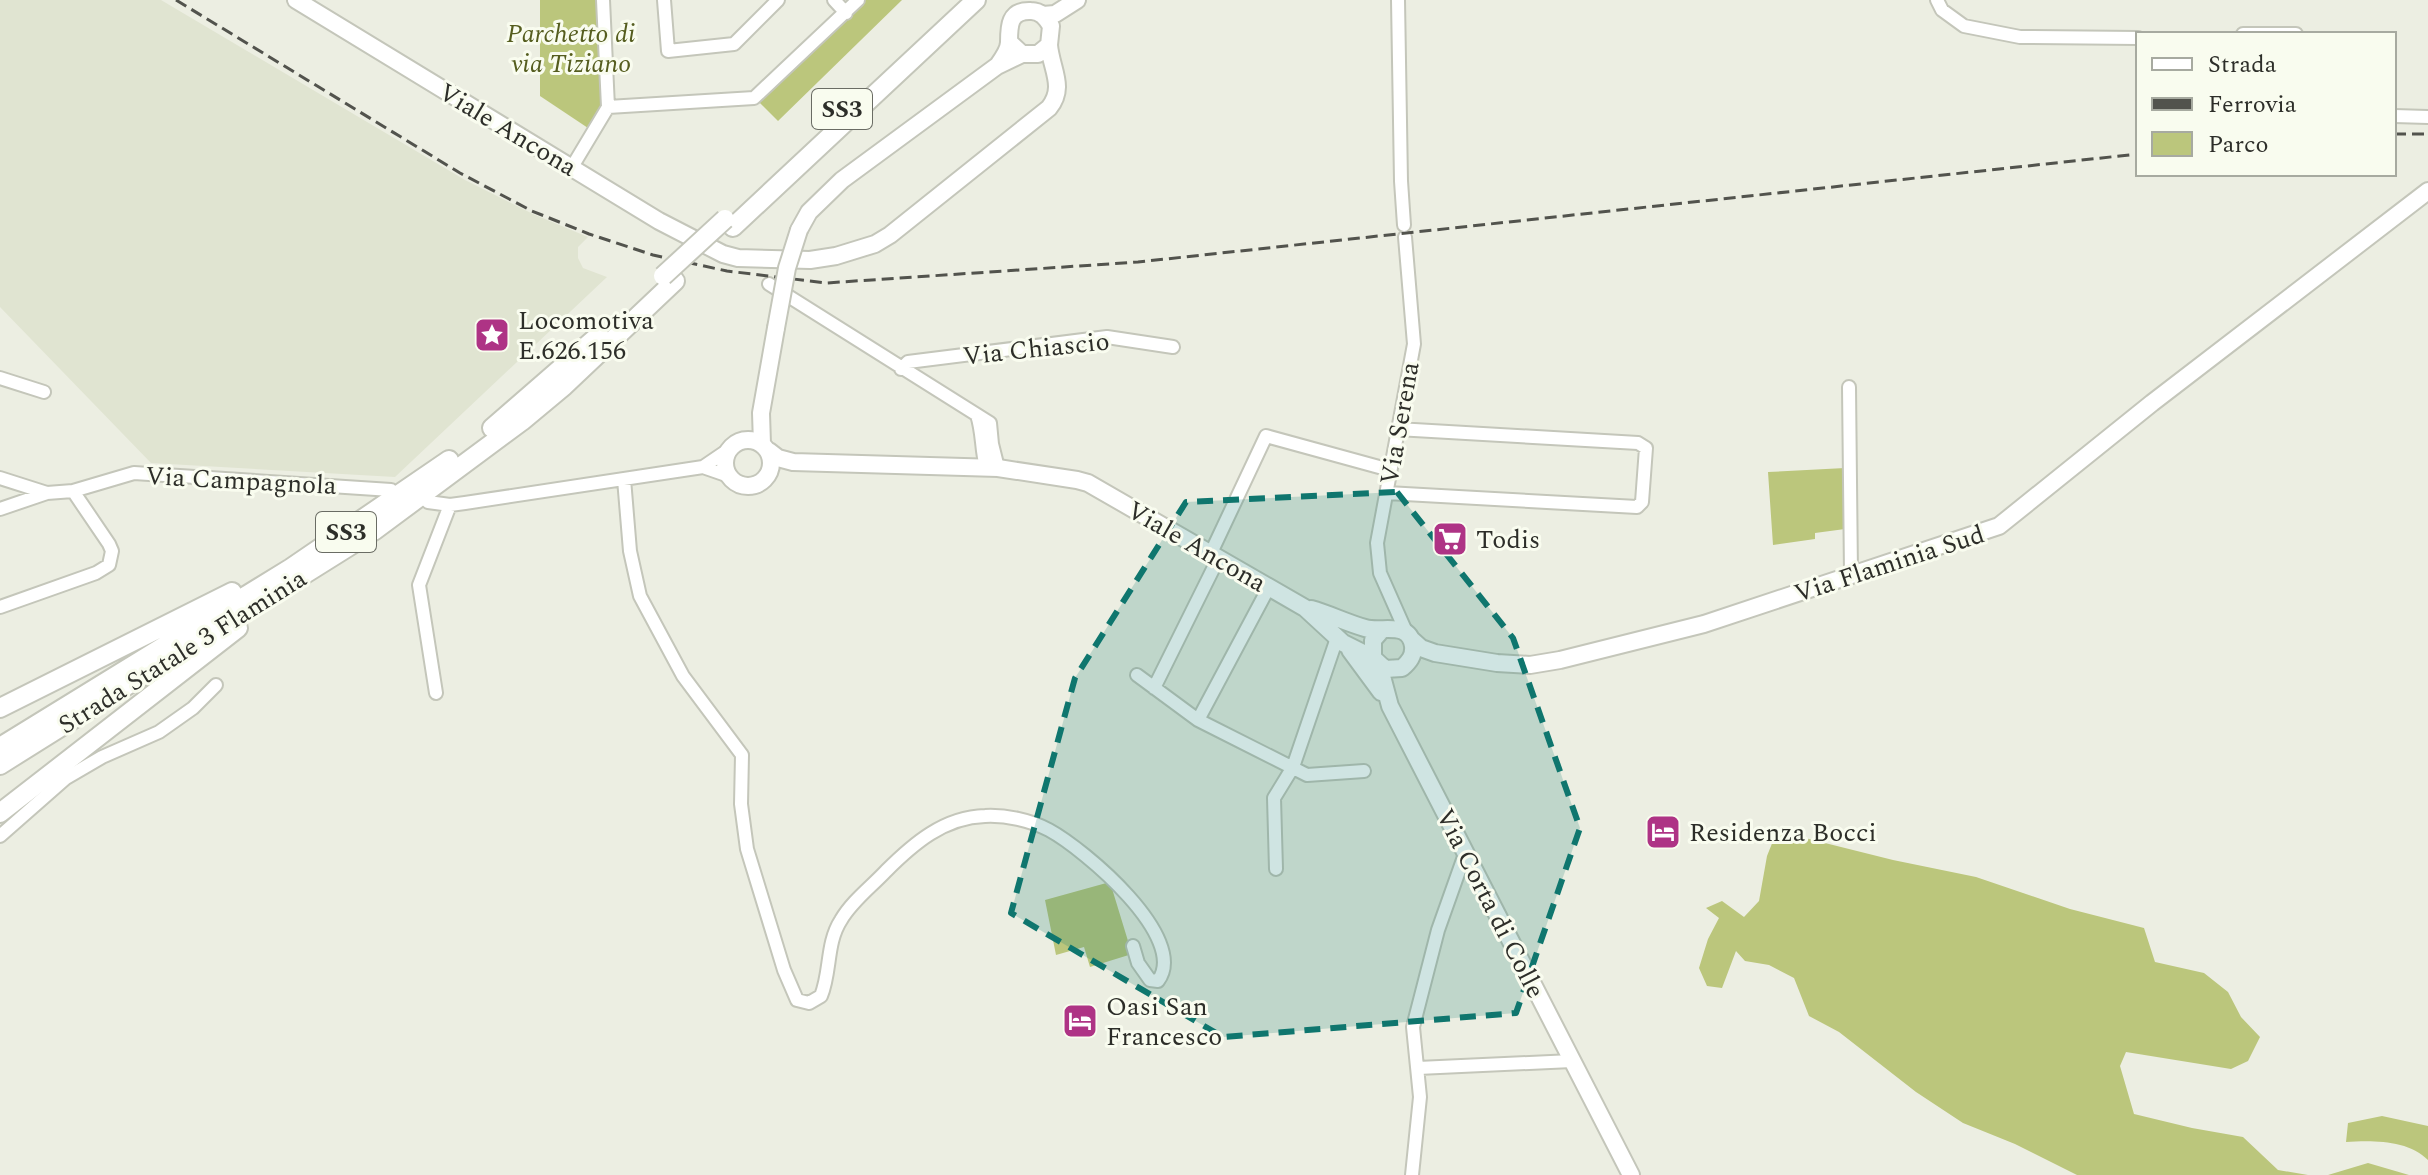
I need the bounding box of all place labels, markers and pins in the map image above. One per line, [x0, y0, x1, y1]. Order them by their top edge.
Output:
place label: Locomotiva E.626.156 [518, 301, 654, 371]
place icon: Locomotiva E.626.156 [473, 316, 511, 354]
supermarket icon: Todis [1431, 520, 1469, 558]
place label: Todis [1476, 520, 1540, 560]
hotel icon: Residenza Bocci [1644, 813, 1682, 851]
place label: Residenza Bocci [1689, 813, 1877, 853]
place label: Oasi San Francesco [1106, 987, 1222, 1057]
hotel icon: Oasi San Francesco [1061, 1002, 1099, 1040]

